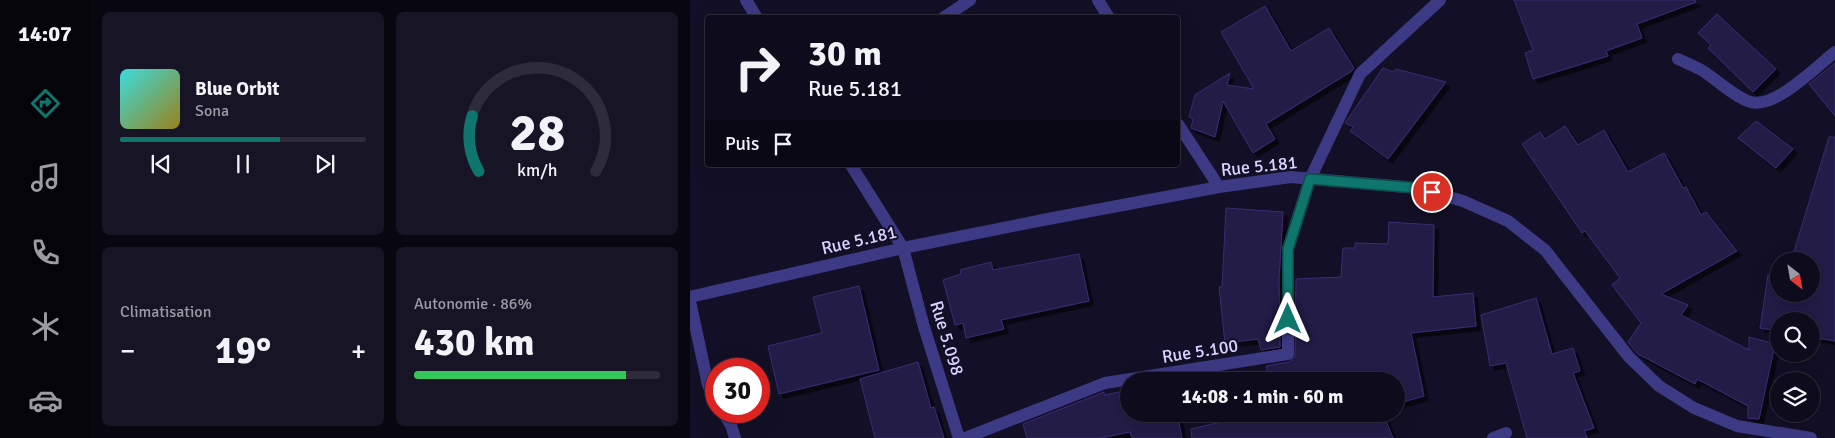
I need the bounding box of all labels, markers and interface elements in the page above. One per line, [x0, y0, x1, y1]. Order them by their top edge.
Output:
text: 14:07 [18, 20, 72, 47]
text: 30 m [808, 32, 882, 75]
icon: right [725, 35, 790, 100]
text: Rue 5.181 [808, 75, 902, 102]
text: Blue Orbit [195, 77, 279, 101]
icon: directions [28, 86, 63, 121]
text: Sona [195, 101, 229, 121]
text: 28 [509, 101, 565, 165]
icon: arrive [769, 130, 797, 158]
text: Puis [725, 132, 759, 156]
icon: previous [147, 150, 175, 178]
icon: pause [229, 150, 257, 178]
icon: next [311, 150, 339, 178]
street label: Rue 5.181 [1220, 151, 1298, 181]
text: km/h [517, 159, 557, 181]
icon: music [28, 160, 63, 195]
pin [1411, 171, 1453, 213]
icon: arrive [1418, 178, 1446, 206]
street label: Rue 5.181 [819, 221, 899, 259]
icon: phone [28, 235, 63, 270]
north arrow [1770, 252, 1820, 302]
map controls [1770, 252, 1820, 422]
position arrow [1261, 292, 1313, 344]
text: Autonomie · 86% [414, 294, 532, 314]
street label: Rue 5.098 [925, 298, 969, 378]
text: Climatisation [120, 302, 211, 322]
icon: climate [28, 309, 63, 344]
button: search [1770, 312, 1820, 362]
text: 430 km [414, 319, 535, 366]
text: 19° [215, 327, 271, 374]
text: − [120, 334, 135, 368]
text: + [351, 334, 366, 368]
street label: Rue 5.100 [1160, 334, 1240, 368]
speed limit sign: 30 [705, 358, 770, 423]
button: layers [1770, 372, 1820, 422]
icon: car [28, 383, 63, 418]
text: 14:08 · 1 min · 60 m [1182, 385, 1343, 409]

